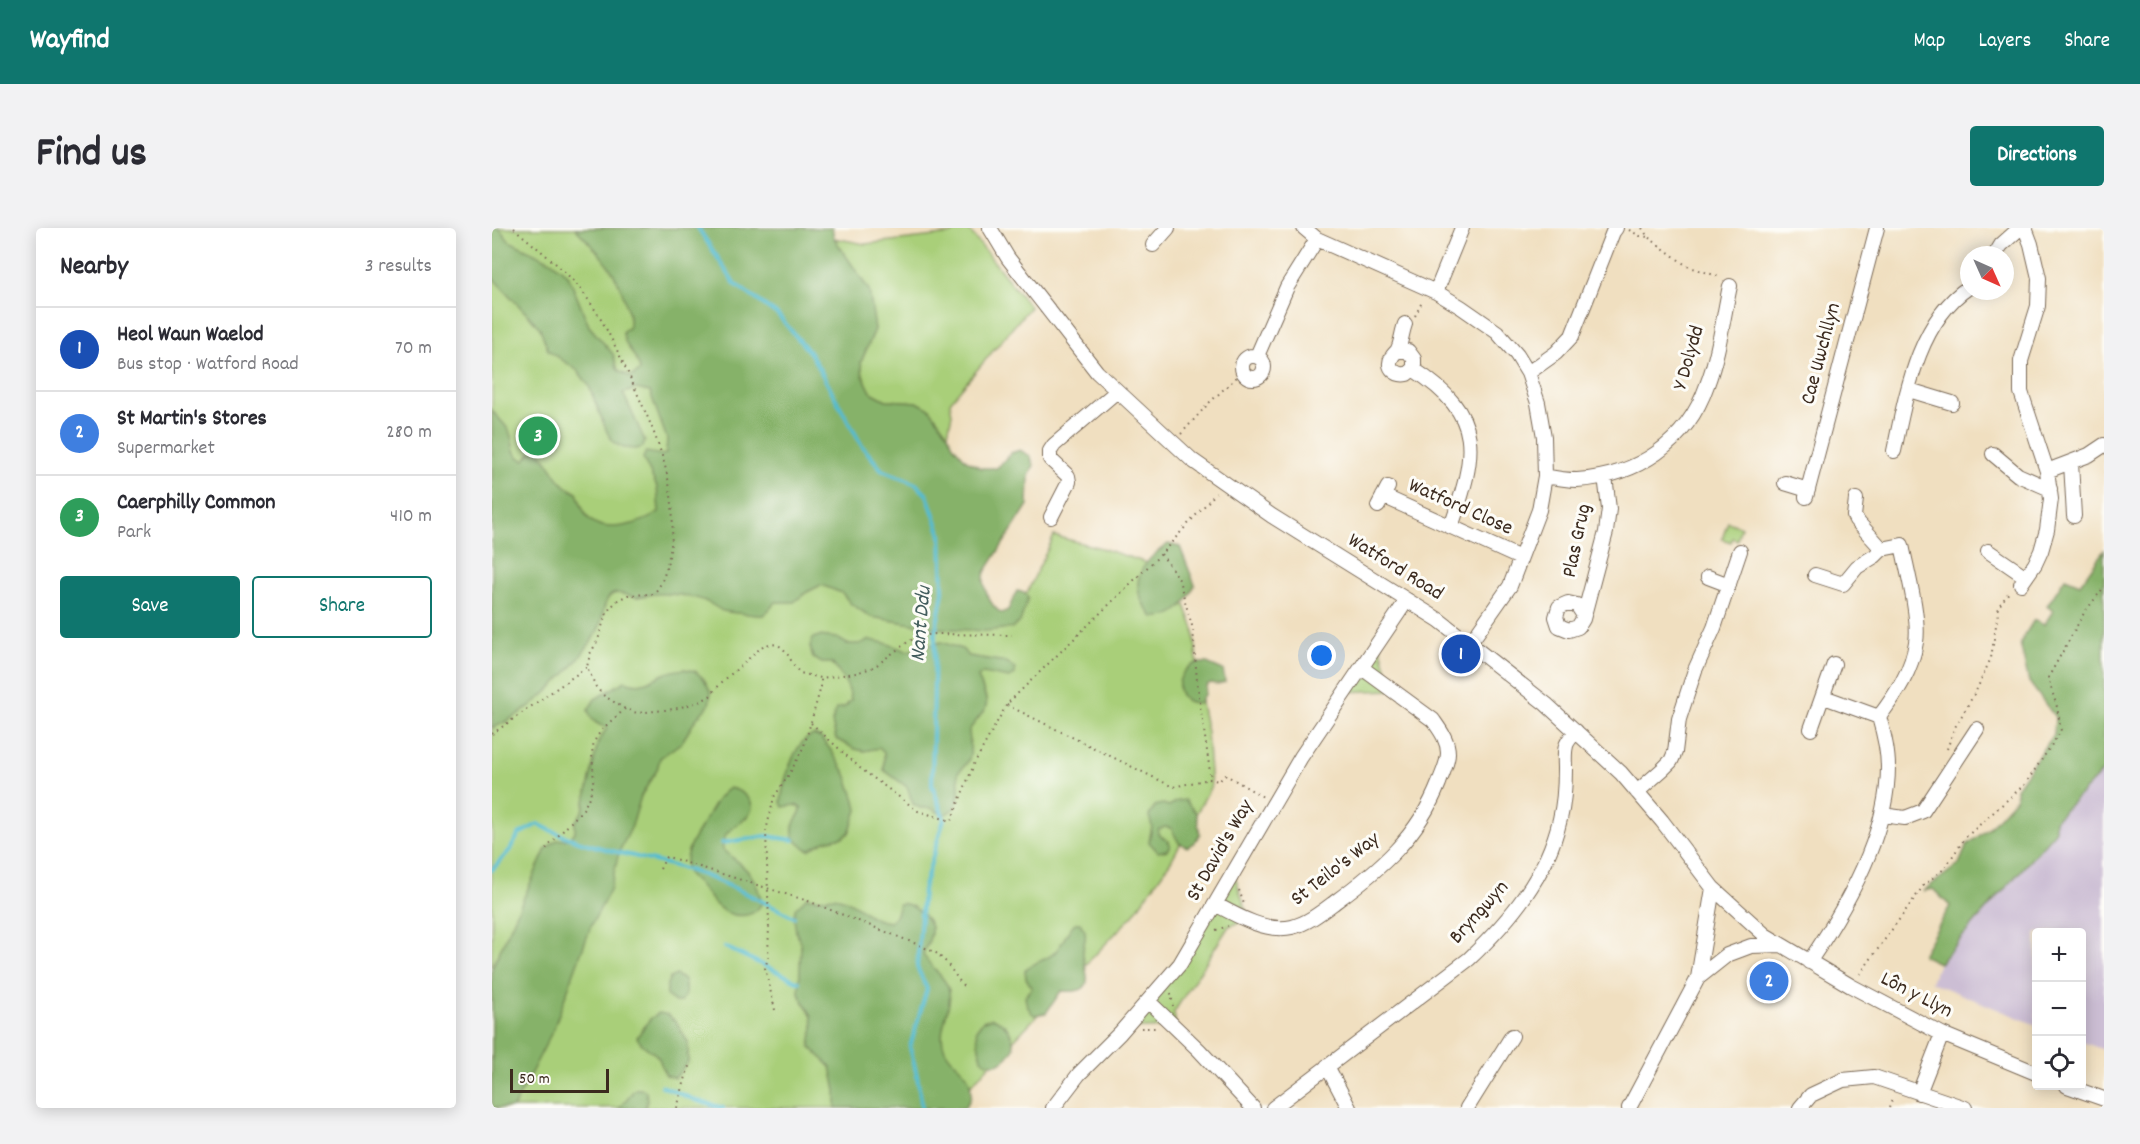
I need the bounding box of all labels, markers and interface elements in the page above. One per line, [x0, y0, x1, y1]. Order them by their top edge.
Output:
text: Wayfind [30, 22, 110, 62]
text: Map [1914, 27, 1945, 57]
text: Layers [1978, 27, 2031, 57]
text: Share [2064, 27, 2110, 57]
text: Find us [36, 126, 147, 186]
button: Directions [1970, 126, 2104, 186]
north arrow [1960, 246, 2014, 300]
text: Nearby [60, 249, 128, 286]
text: 3 results [365, 253, 432, 281]
street label: Cae Uwchllyn [1794, 300, 1850, 408]
text: Heol Waun Waelod [117, 320, 264, 351]
street label: Y Dolydd [1667, 322, 1713, 394]
text: 1 [77, 335, 82, 363]
text: 70 m [395, 335, 432, 363]
text: Bus stop · Watford Road [117, 351, 299, 379]
text: St Martin's Stores [117, 404, 267, 435]
pin: 3 [518, 414, 558, 458]
text: 2 [75, 419, 84, 447]
text: 280 m [386, 419, 432, 447]
text: Supermarket [117, 435, 215, 463]
street label: Watford Close [1403, 472, 1517, 544]
text: Caerphilly Common [117, 488, 276, 519]
street label: Plas Grug [1556, 501, 1600, 581]
text: 3 [75, 503, 84, 531]
text: 410 m [390, 503, 432, 531]
text: Park [117, 519, 151, 547]
street label: Watford Road [1341, 527, 1449, 609]
button: Save [60, 576, 240, 638]
button: Share [252, 576, 432, 638]
water label: Nant Ddu [903, 583, 941, 663]
pin: 1 [1442, 632, 1480, 676]
your location [1307, 641, 1336, 670]
street label: St David's Way [1180, 794, 1263, 907]
street label: St Teilo's Way [1285, 825, 1387, 914]
street label: Bryngwyn [1443, 874, 1517, 952]
map controls [2032, 928, 2086, 1090]
button: + [2032, 928, 2086, 982]
pin: 2 [1750, 958, 1788, 1004]
street label: Lôn y Llyn [1875, 965, 1957, 1027]
button: − [2032, 982, 2086, 1036]
button: locate [2032, 1036, 2086, 1090]
scale bar [510, 1066, 609, 1094]
text: 50 m [519, 1068, 550, 1091]

